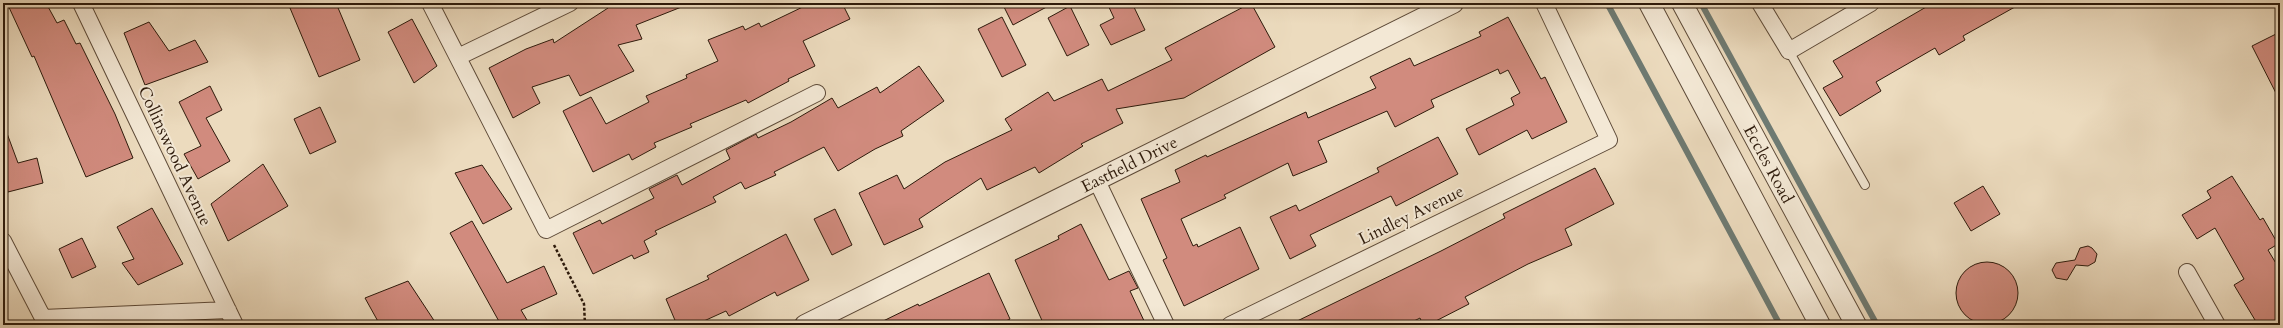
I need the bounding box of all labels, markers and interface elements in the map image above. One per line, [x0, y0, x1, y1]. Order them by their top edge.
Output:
street label: Collinswood Avenue [133, 82, 217, 230]
street label: Eccles Road [1738, 121, 1800, 207]
street label: Eastfield Drive [1077, 130, 1181, 198]
street label: Lindley Avenue [1355, 180, 1467, 250]

